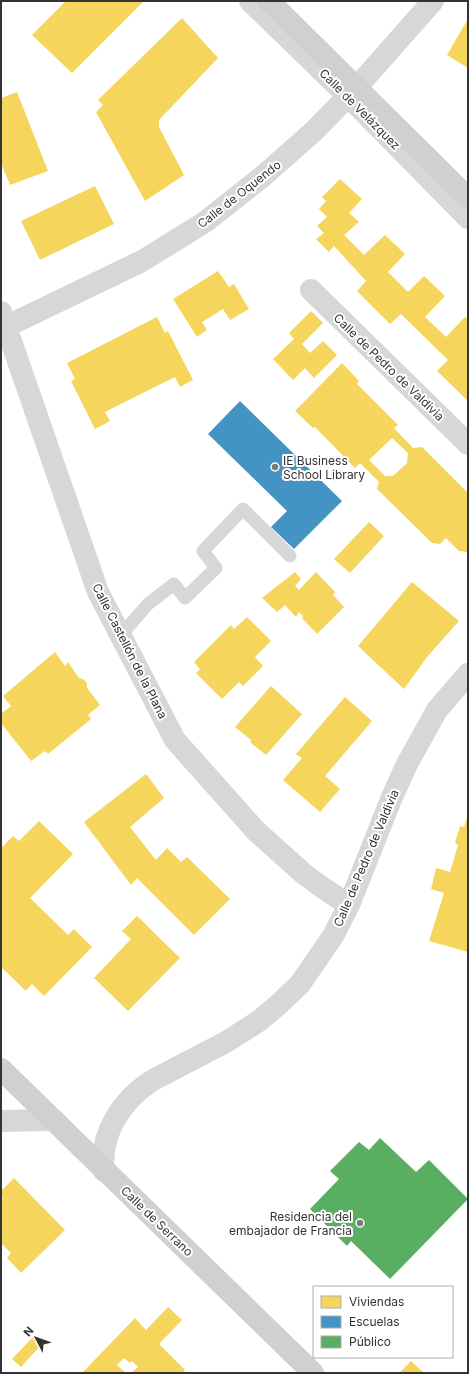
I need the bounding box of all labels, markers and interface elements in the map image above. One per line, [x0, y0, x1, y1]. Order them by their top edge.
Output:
street label: Calle de Velázquez [316, 65, 404, 153]
street label: Calle de Oquendo [194, 157, 284, 231]
street label: Calle de Pedro de Valdivia [331, 310, 447, 424]
place label: IE Business School Library [283, 453, 365, 482]
marker: IE Business School Library [270, 462, 280, 472]
street label: Calle Castellón de la Plana [89, 581, 171, 721]
street label: Calle de Pedro de Valdivia [330, 787, 402, 929]
street label: Calle de Serrano [118, 1183, 196, 1259]
place label: Residencia del embajador de Francia [229, 1209, 352, 1238]
marker: Residencia del embajador de Francia [355, 1218, 365, 1228]
legend [313, 1286, 453, 1358]
text: Viviendas [349, 1294, 404, 1309]
text: Escuelas [349, 1314, 399, 1329]
north arrow [16, 1318, 56, 1358]
text: N [20, 1324, 36, 1339]
text: Público [349, 1334, 391, 1349]

